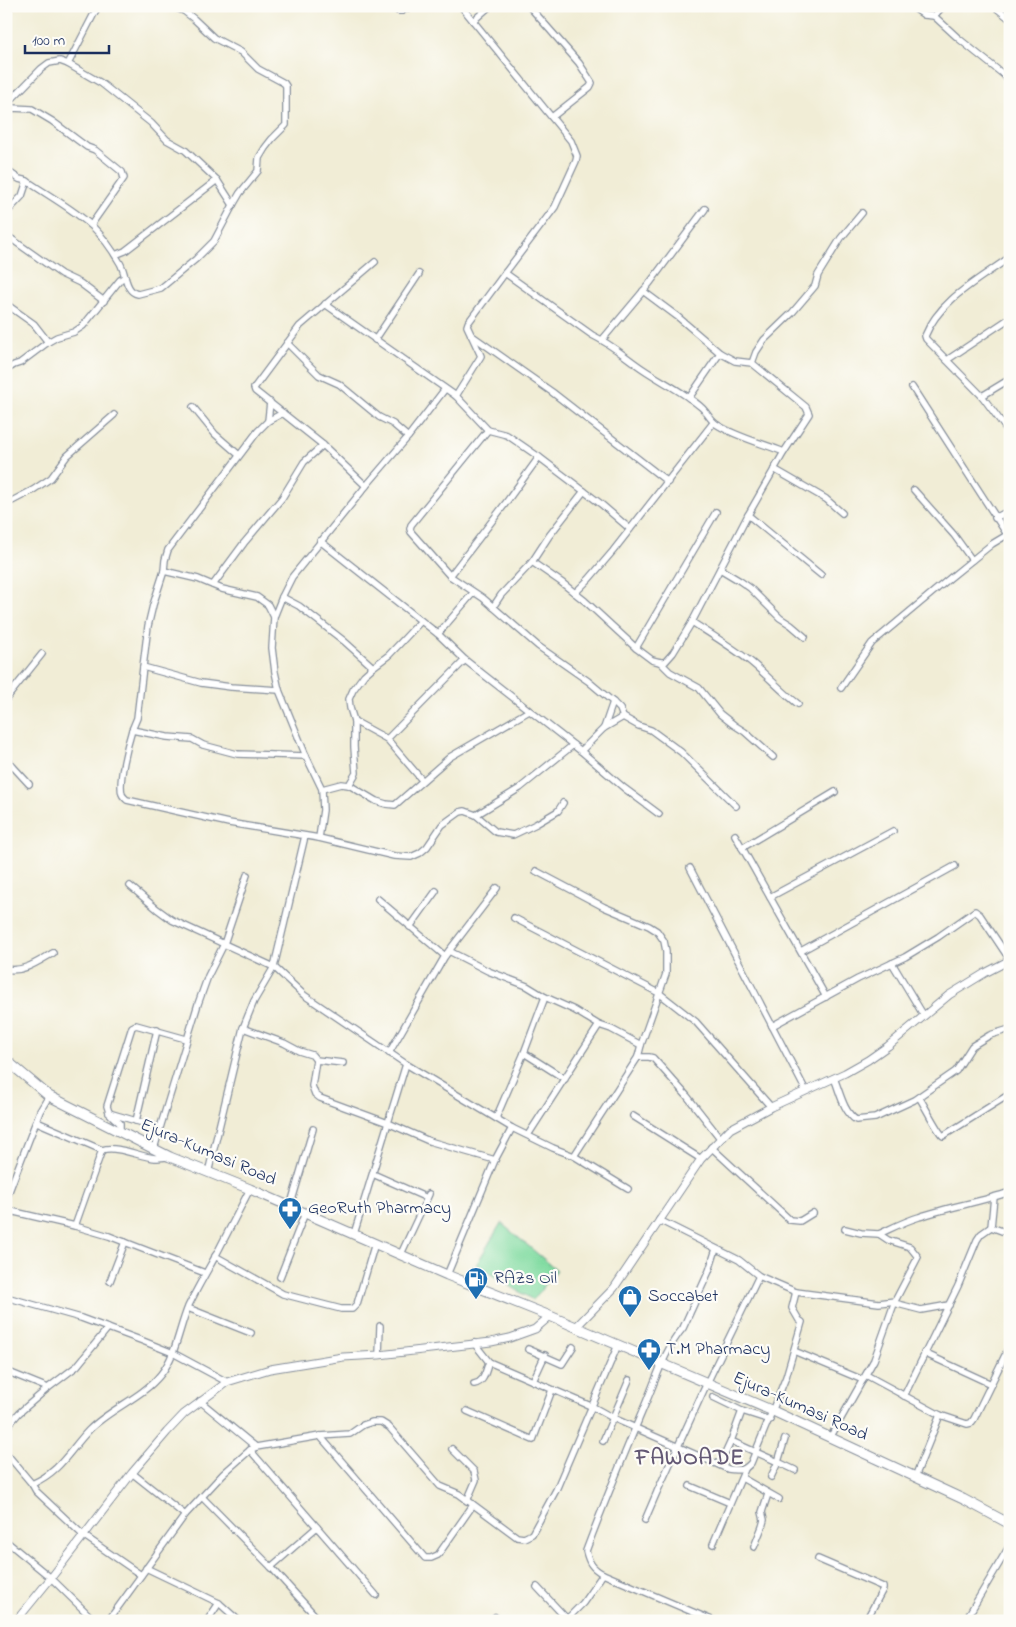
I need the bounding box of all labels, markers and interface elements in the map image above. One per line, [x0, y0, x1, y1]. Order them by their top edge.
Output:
scale bar [25, 22, 109, 54]
text: 100 m [32, 30, 65, 52]
street label: Ejura-Kumasi Road [136, 1113, 280, 1193]
pharmacy icon: GeoRuth Pharmacy [277, 1196, 303, 1230]
place label: GeoRuth Pharmacy [308, 1196, 451, 1222]
fuel station icon: RAZs Oil [463, 1266, 489, 1300]
place label: RAZs Oil [494, 1266, 557, 1292]
shop icon: Soccabet [617, 1284, 643, 1318]
place label: Soccabet [648, 1284, 718, 1310]
pharmacy icon: T.M Pharmacy [636, 1337, 662, 1371]
place label: T.M Pharmacy [666, 1337, 770, 1363]
street label: Ejura-Kumasi Road [728, 1366, 872, 1448]
district label: FAWOADE [634, 1443, 745, 1475]

